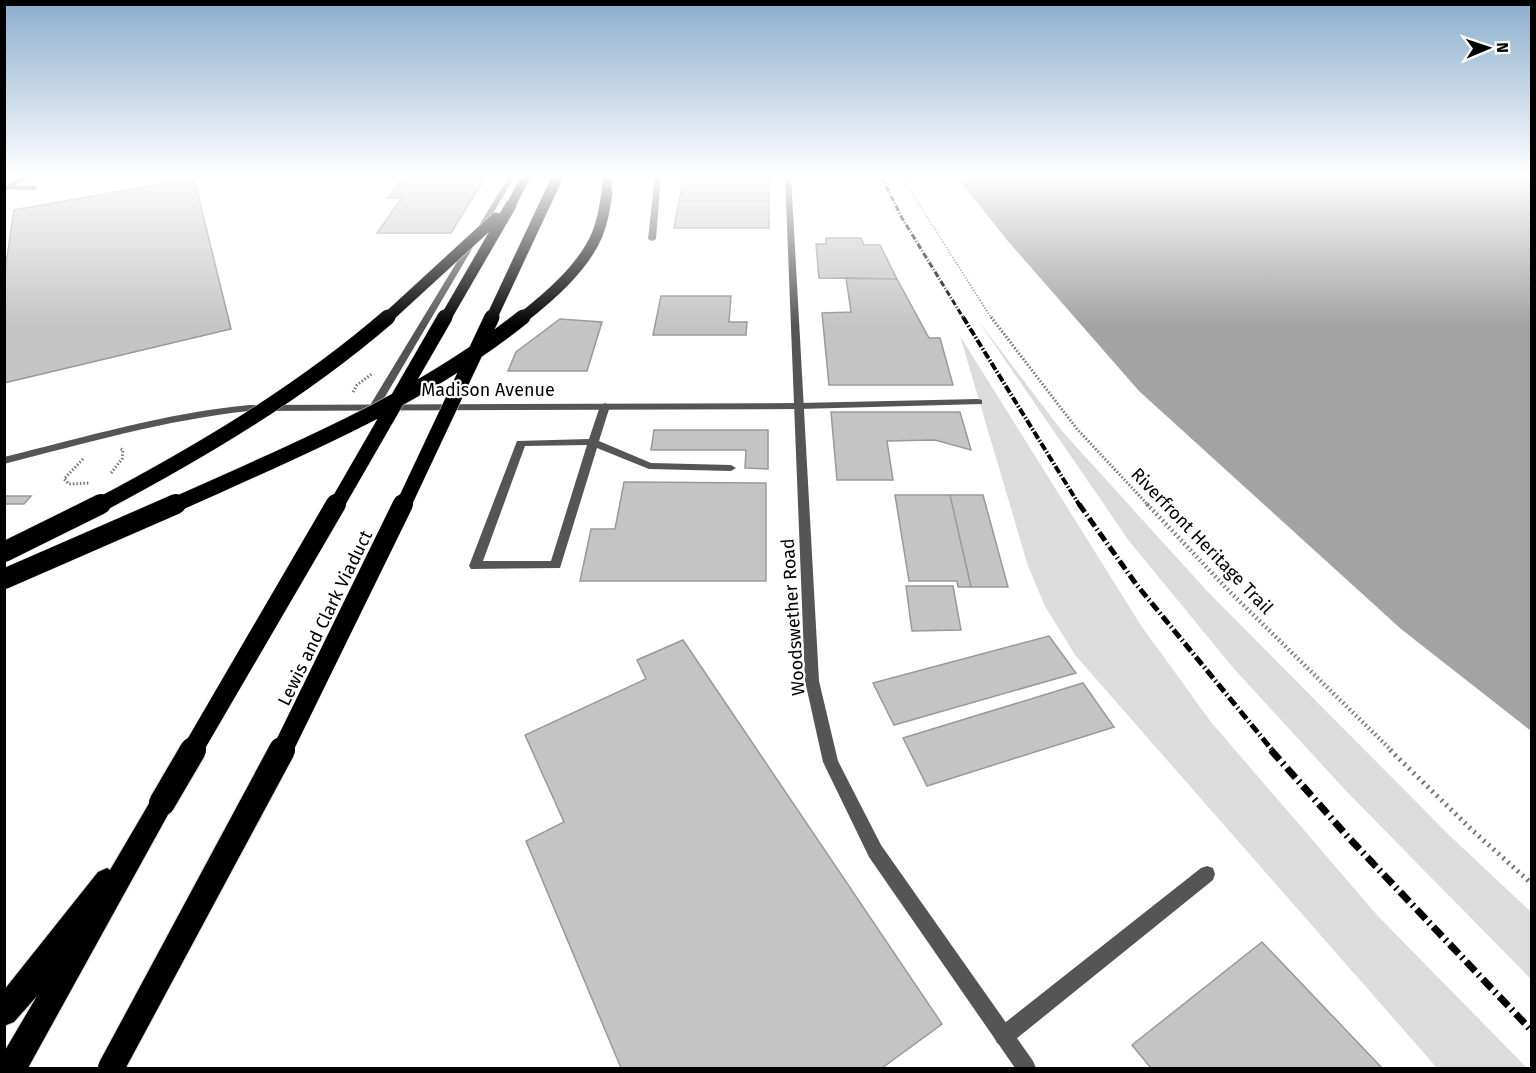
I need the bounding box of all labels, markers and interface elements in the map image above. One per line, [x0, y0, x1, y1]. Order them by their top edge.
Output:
north arrow [1458, 18, 1518, 78]
text: N [1493, 42, 1512, 53]
street label: Madison Avenue [421, 379, 555, 401]
street label: Riverfront Heritage Trail [1126, 463, 1278, 619]
street label: Lewis and Clark Viaduct [273, 526, 377, 709]
street label: Woodswether Road [777, 538, 809, 696]

